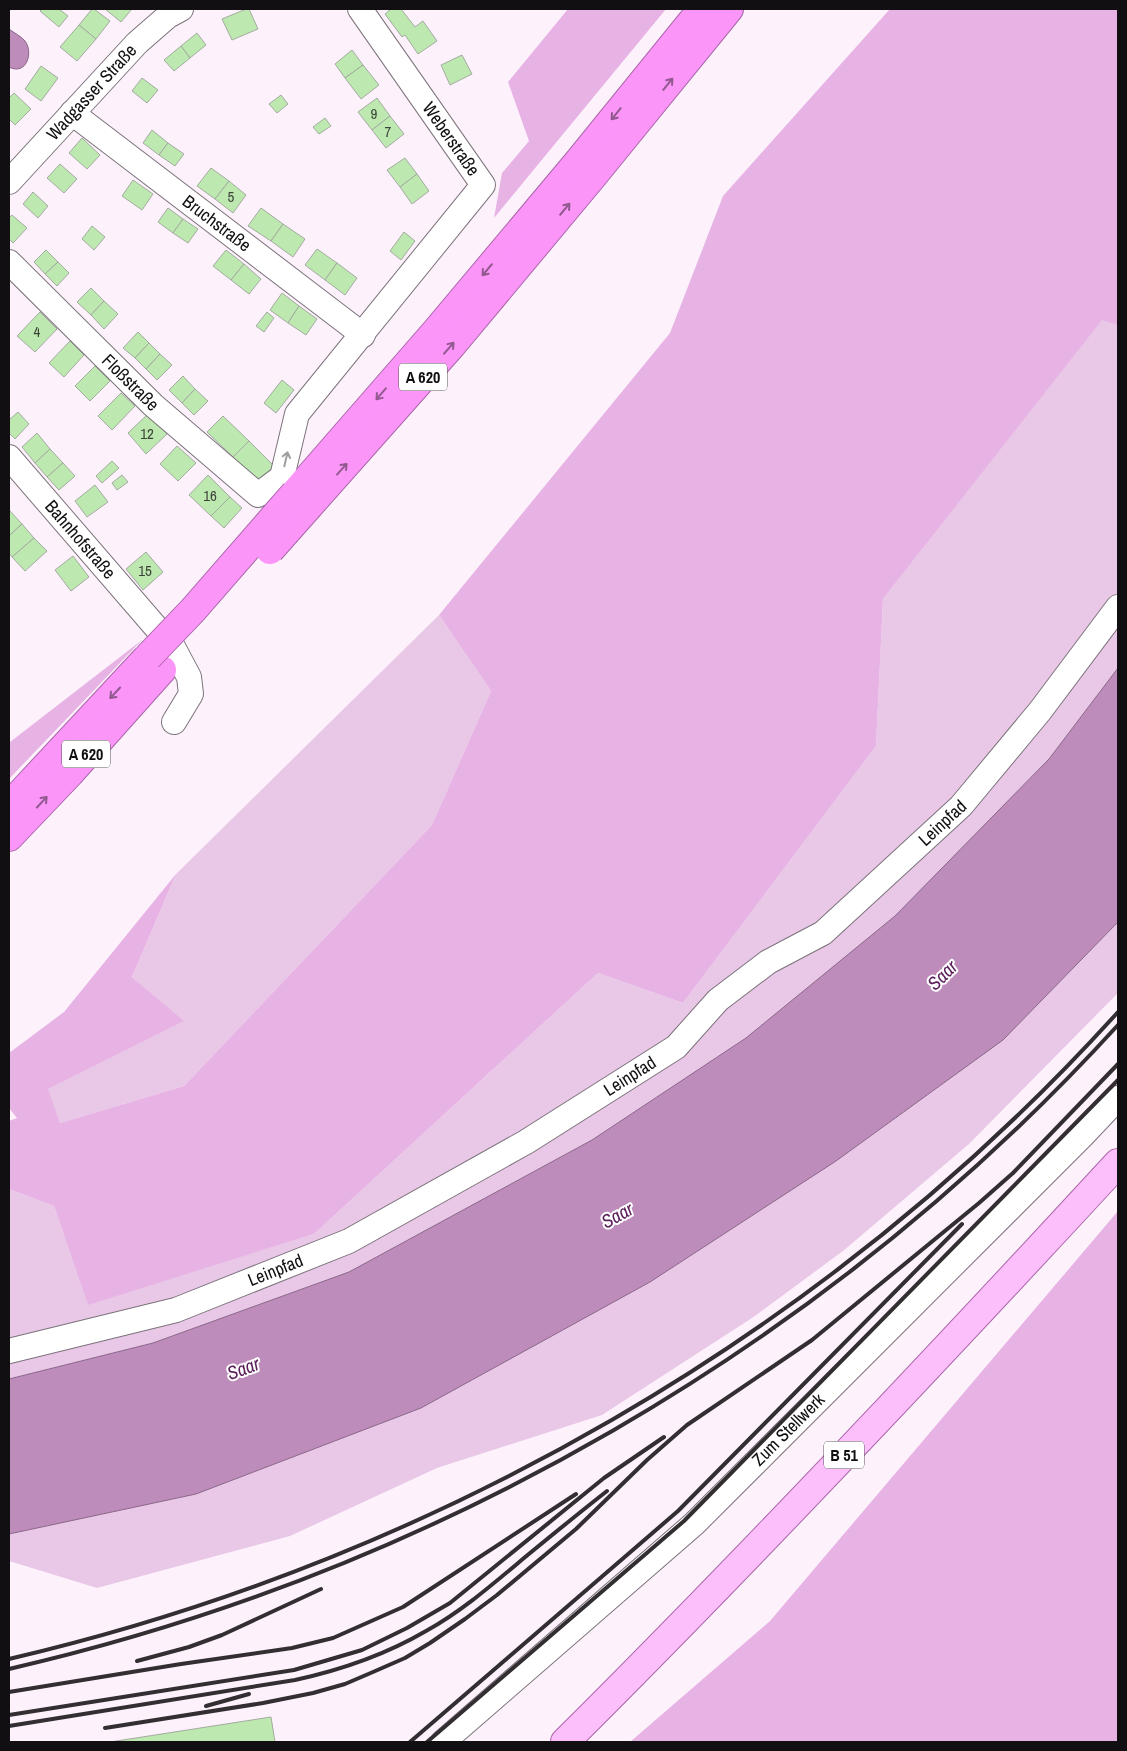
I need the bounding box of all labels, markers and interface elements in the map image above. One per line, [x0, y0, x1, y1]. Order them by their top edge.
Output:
street label: Wadgasser Straße [41, 38, 142, 146]
one-way arrow [663, 78, 674, 91]
street label: Weberstraße [417, 97, 486, 181]
house number: 9 [371, 103, 378, 124]
one-way arrow [611, 108, 622, 121]
house number: 7 [385, 121, 392, 142]
house number: 5 [228, 186, 235, 207]
street label: Bruchstraße [177, 189, 257, 257]
one-way arrow [560, 203, 571, 216]
one-way arrow [481, 264, 493, 277]
house number: 4 [34, 321, 41, 342]
one-way arrow [443, 341, 455, 354]
street label: Floßstraße [97, 348, 165, 416]
road number: A 620 [399, 364, 447, 391]
one-way arrow [376, 387, 387, 400]
house number: 12 [140, 423, 154, 444]
one-way arrow [282, 451, 291, 467]
one-way arrow [336, 463, 347, 476]
house number: 16 [203, 485, 217, 506]
street label: Bahnhofstraße [39, 494, 122, 584]
house number: 15 [138, 560, 152, 581]
one-way arrow [109, 687, 121, 700]
road number: A 620 [62, 741, 110, 768]
street label: Leinpfad [913, 794, 972, 851]
one-way arrow [36, 795, 48, 808]
water label: Saar [921, 954, 963, 996]
street label: Leinpfad [599, 1050, 661, 1102]
water label: Saar [596, 1195, 638, 1234]
street label: Leinpfad [244, 1248, 307, 1292]
water label: Saar [223, 1350, 264, 1386]
street label: Zum Stellwerk [746, 1387, 830, 1471]
road number: B 51 [824, 1442, 864, 1468]

